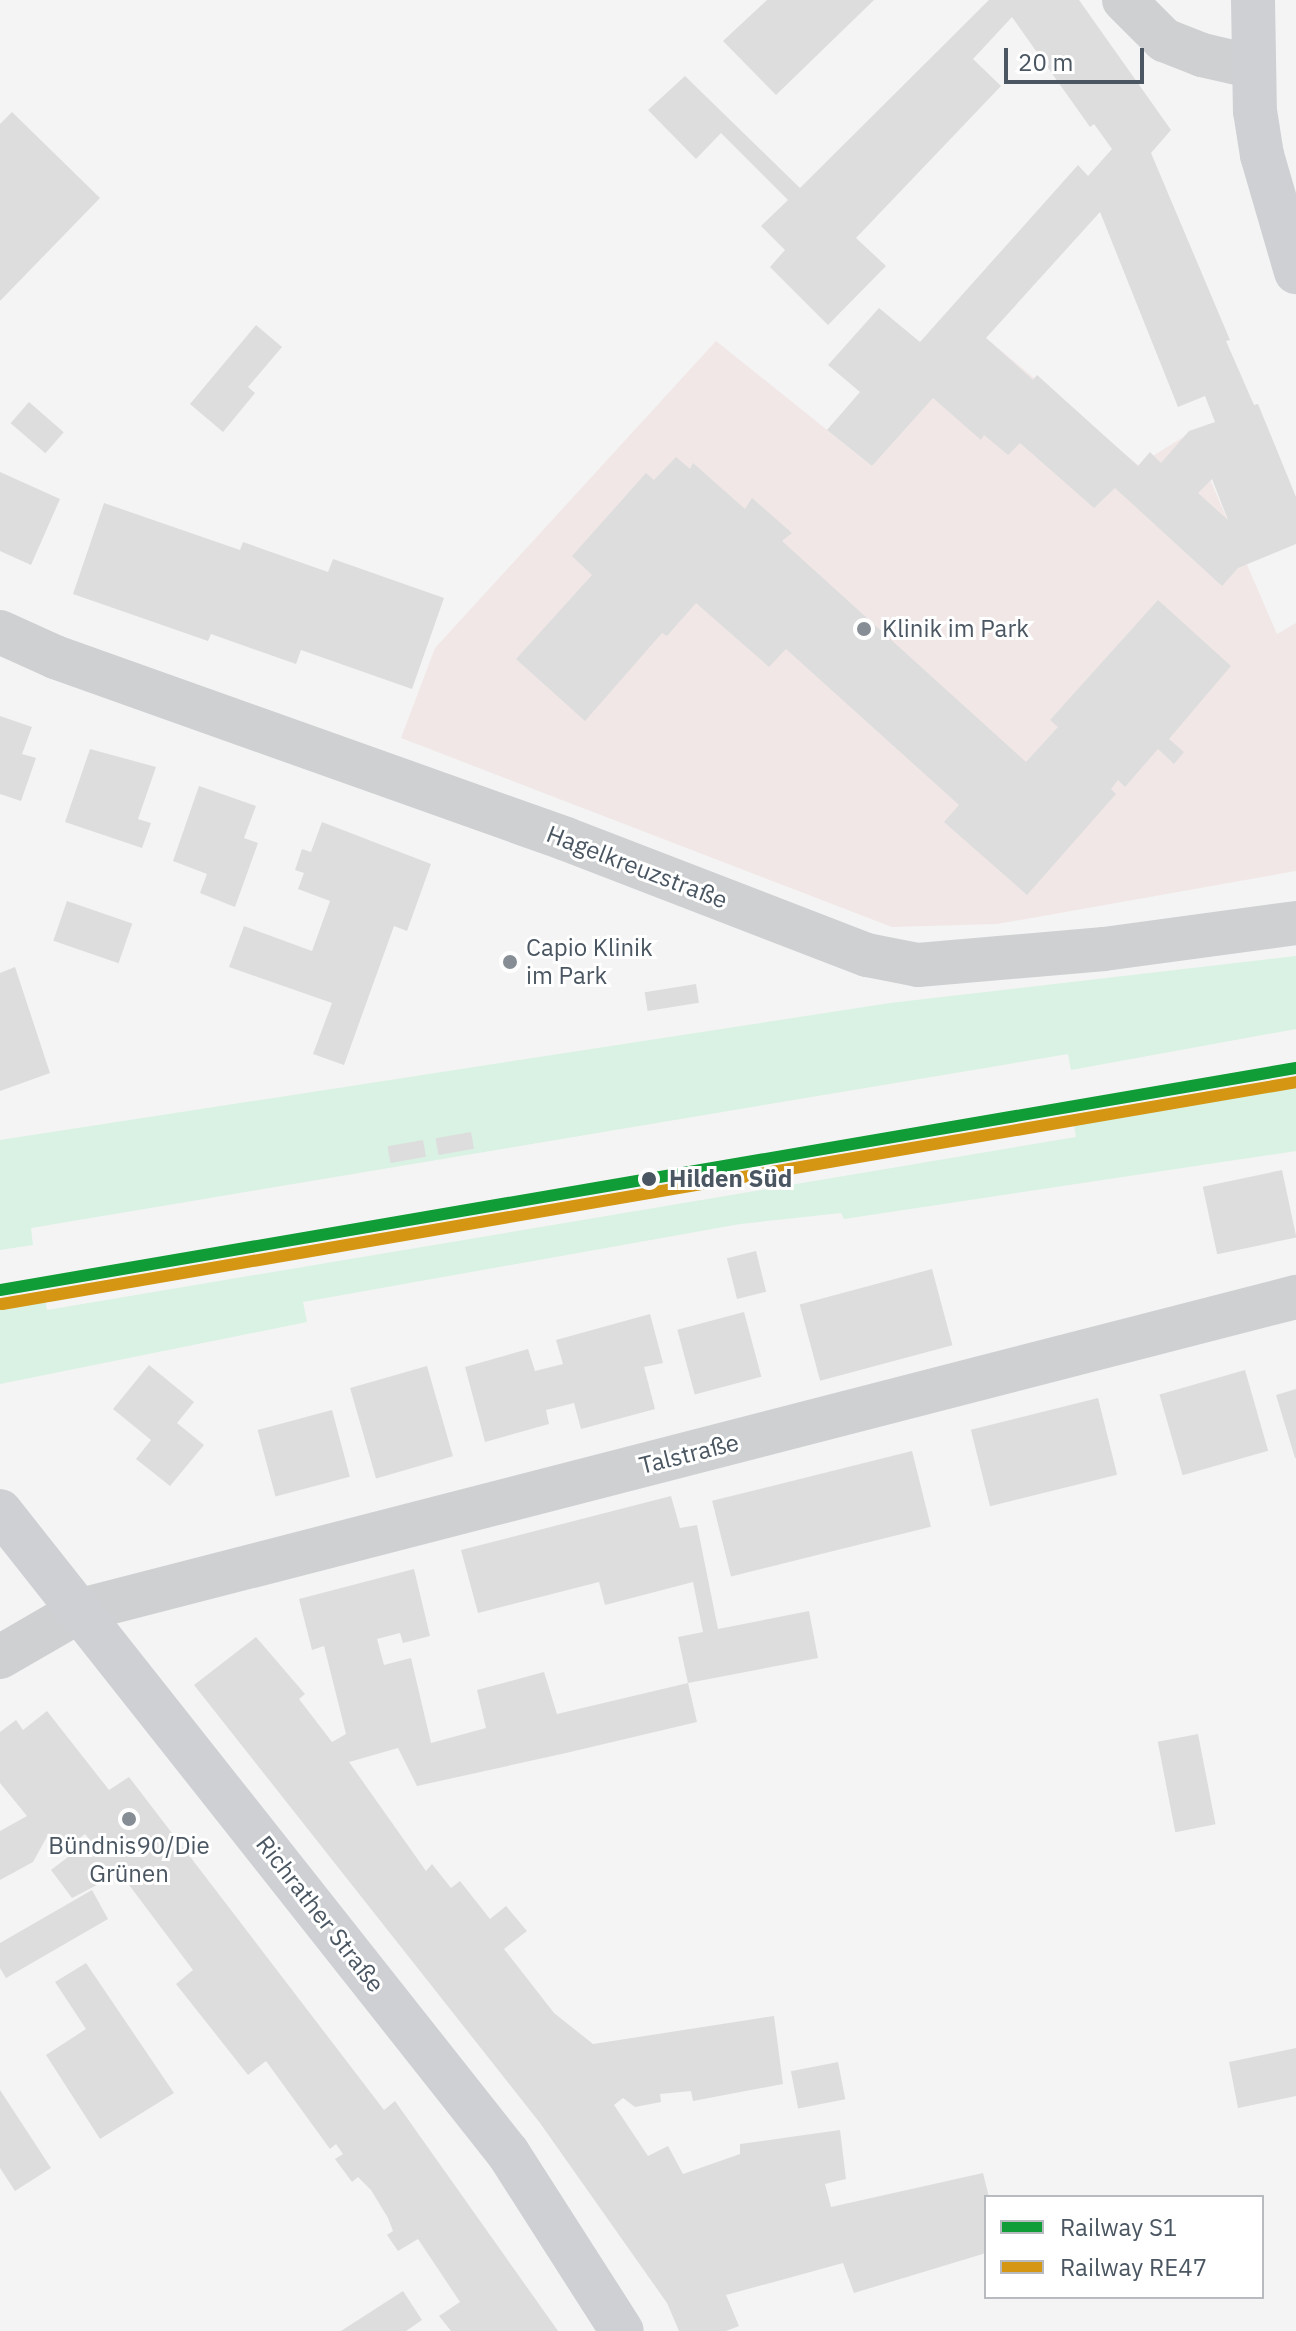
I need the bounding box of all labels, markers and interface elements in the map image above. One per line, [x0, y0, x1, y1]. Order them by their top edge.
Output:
scale bar [1008, 32, 1148, 82]
text: 20 m [1018, 46, 1073, 78]
place label: Klinik im Park [882, 615, 1029, 643]
marker: Klinik im Park [853, 618, 875, 640]
street label: Hagelkreuzstraße [543, 819, 731, 915]
place label: Capio Klinik im Park [526, 934, 653, 990]
marker: Capio Klinik im Park [501, 953, 519, 971]
place label: Hilden Süd [669, 1165, 792, 1193]
marker: Hilden Süd [636, 1166, 662, 1192]
street label: Talstraße [636, 1428, 742, 1480]
marker: Bündnis90/Die Grünen [120, 1810, 138, 1828]
street label: Richrather Straße [250, 1830, 390, 1998]
place label: Bündnis90/Die Grünen [48, 1832, 210, 1888]
legend [984, 2195, 1264, 2299]
text: Railway S1 [1060, 2211, 1177, 2243]
text: Railway RE47 [1060, 2251, 1207, 2283]

